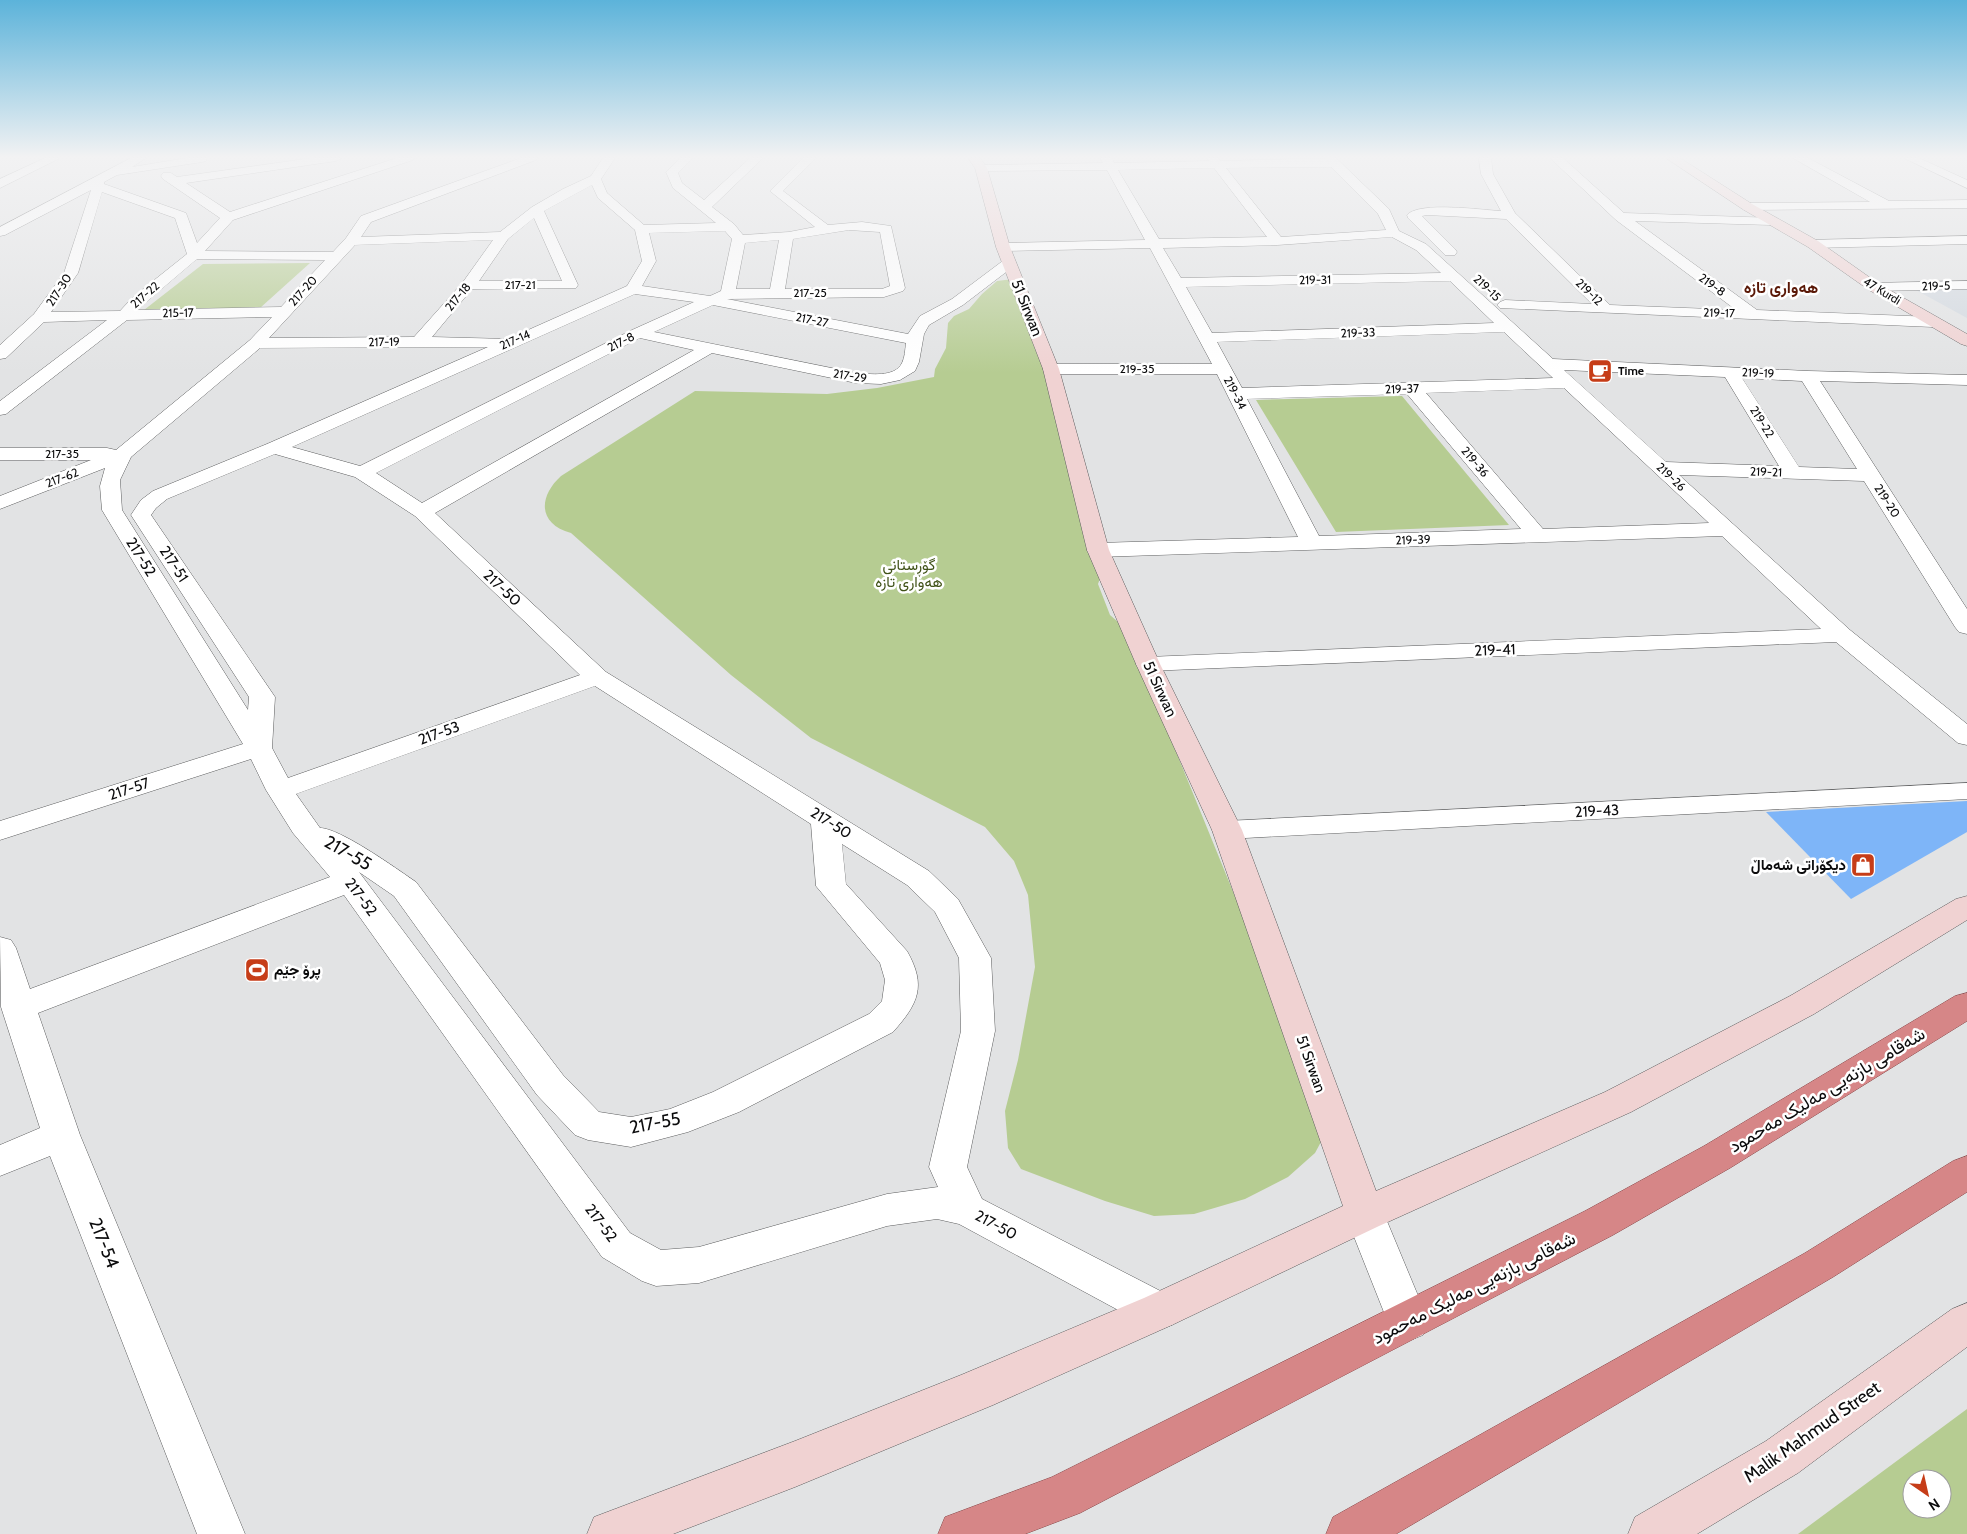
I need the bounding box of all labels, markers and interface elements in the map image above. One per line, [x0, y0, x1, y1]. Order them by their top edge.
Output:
street label: 219-8 [1696, 270, 1729, 299]
street label: 217-30 [43, 271, 75, 309]
street label: 219-15 [1471, 271, 1504, 304]
street label: 217-20 [285, 272, 320, 309]
street label: 219-31 [1299, 272, 1331, 287]
street label: 47 Kurdi [1861, 274, 1904, 308]
street label: 219-12 [1573, 275, 1606, 308]
street label: 217-21 [504, 277, 536, 292]
street label: 51 Sirwan [1008, 277, 1046, 339]
street label: 217-22 [127, 278, 162, 311]
district label: هەواری تازە [1744, 278, 1818, 298]
street label: 219-5 [1921, 278, 1951, 293]
street label: 217-18 [442, 280, 474, 314]
street label: 217-25 [793, 285, 827, 300]
street label: 219-17 [1703, 304, 1735, 321]
street label: 215-17 [162, 305, 194, 320]
street label: 217-27 [794, 309, 830, 330]
street label: 219-33 [1340, 324, 1376, 341]
street label: 217-14 [497, 326, 532, 353]
street label: 217-8 [605, 328, 637, 355]
street label: 217-19 [368, 334, 400, 349]
cafe icon: Time [1587, 358, 1613, 384]
street label: 219-35 [1120, 361, 1154, 376]
place label: Time [1618, 363, 1644, 378]
street label: 219-19 [1741, 364, 1775, 381]
street label: 217-29 [832, 365, 868, 386]
street label: 219-34 [1221, 374, 1250, 412]
street label: 219-37 [1384, 380, 1419, 397]
street label: 219-22 [1747, 403, 1778, 440]
street label: 219-36 [1458, 443, 1493, 480]
street label: 217-35 [45, 446, 79, 461]
street label: 219-26 [1653, 459, 1689, 494]
street label: 219-21 [1750, 463, 1782, 480]
street label: 217-62 [43, 464, 80, 491]
street label: 219-20 [1871, 481, 1904, 520]
street label: 219-39 [1395, 531, 1431, 548]
street label: 217-52 [122, 534, 160, 580]
street label: 217-51 [156, 543, 192, 585]
park label: گۆڕستانی هەواری تازە [875, 556, 943, 592]
street label: 217-50 [479, 566, 525, 610]
street label: 219-41 [1474, 640, 1516, 660]
street label: 51 Sirwan [1139, 658, 1181, 720]
street label: 217-53 [416, 717, 462, 749]
street label: 217-57 [106, 774, 152, 804]
street label: 219-43 [1574, 801, 1620, 821]
street label: 217-50 [807, 803, 855, 843]
street label: 217-55 [320, 831, 376, 875]
shop icon: دیکۆراتی شەماڵ [1850, 852, 1876, 878]
place label: دیکۆراتی شەماڵ [1751, 856, 1846, 874]
street label: 217-52 [341, 875, 381, 919]
sports icon: پرۆ جێم [244, 957, 270, 983]
place label: پرۆ جێم [274, 961, 321, 980]
street label: شەقامی بازنەیی مەلیک مەحمود [1725, 1023, 1929, 1157]
street label: 51 Sirwan [1292, 1033, 1330, 1095]
street label: 217-55 [628, 1107, 682, 1139]
street label: 217-52 [581, 1201, 621, 1245]
street label: 217-50 [972, 1206, 1020, 1244]
street label: 217-54 [84, 1215, 124, 1271]
street label: شەقامی بازنەیی مەلیک مەحمود [1369, 1227, 1579, 1349]
street label: Malik Mahmud Street [1739, 1377, 1885, 1487]
north arrow [1902, 1469, 1952, 1519]
text: N [1925, 1495, 1943, 1515]

